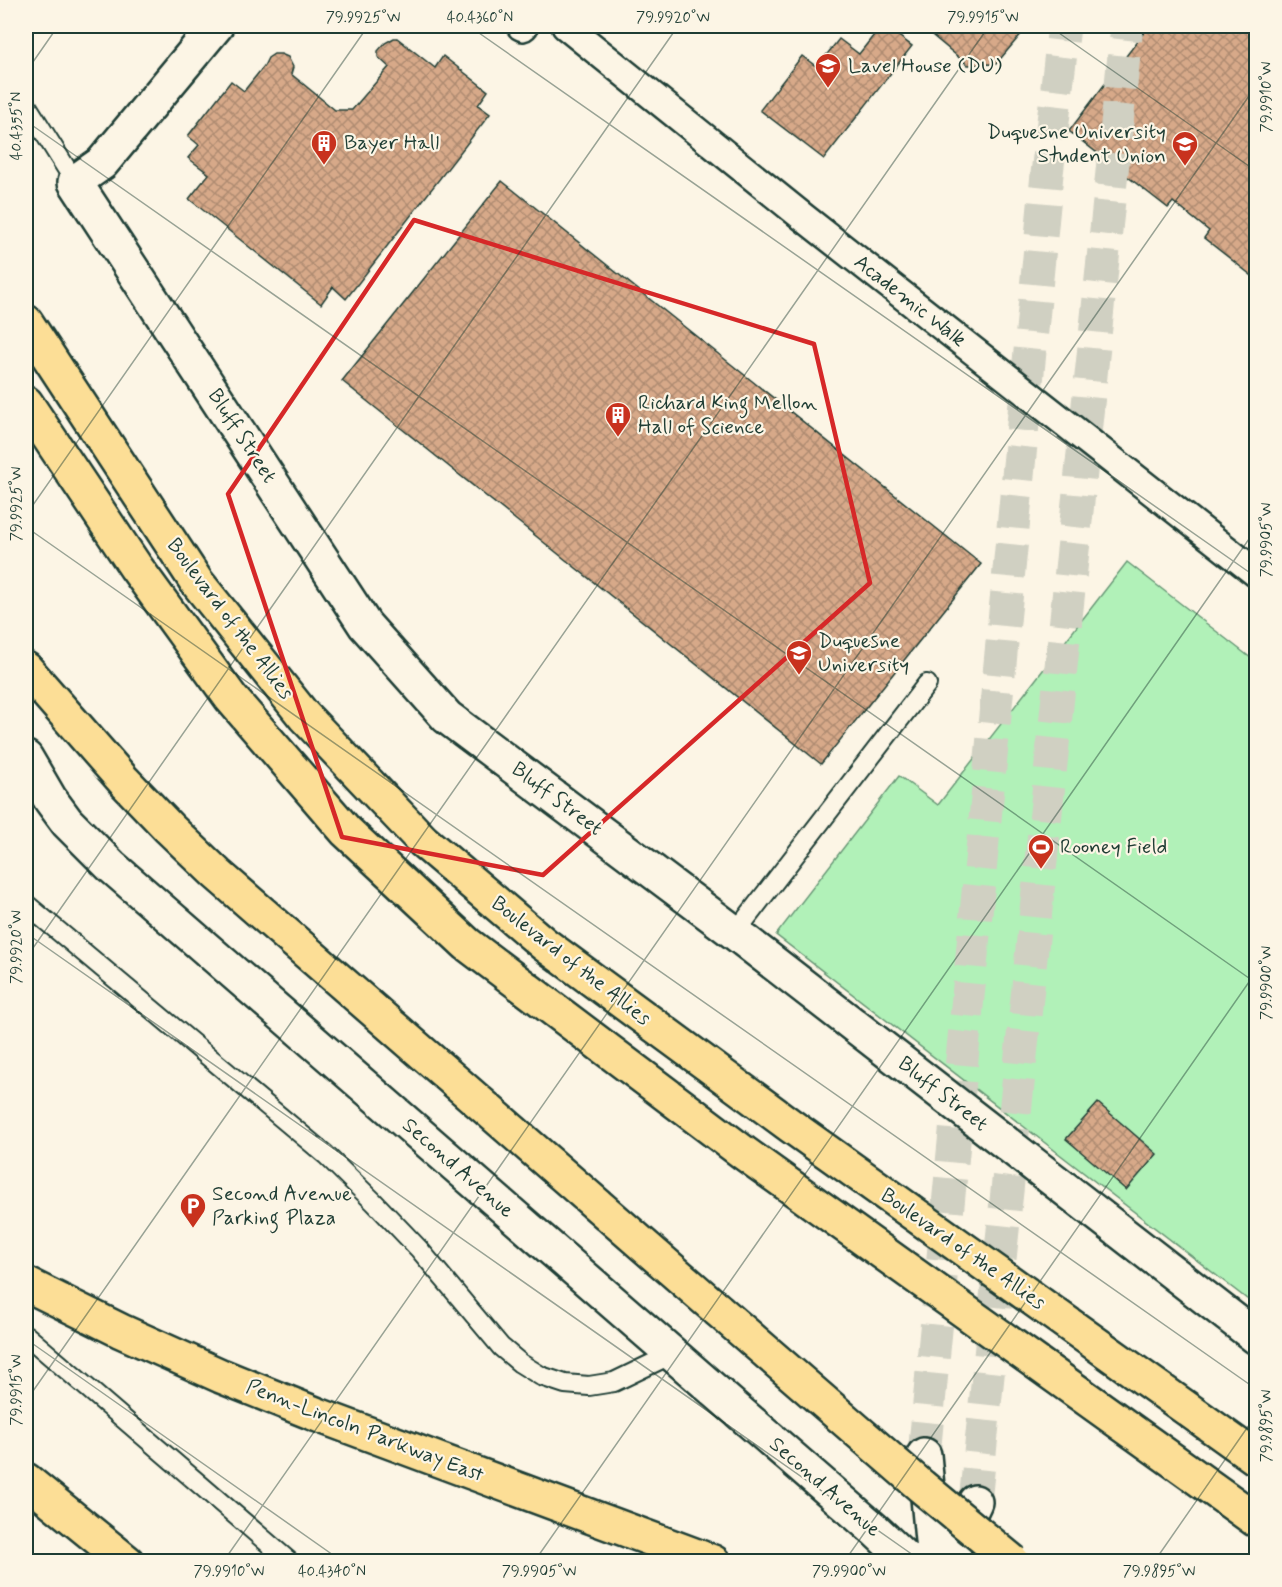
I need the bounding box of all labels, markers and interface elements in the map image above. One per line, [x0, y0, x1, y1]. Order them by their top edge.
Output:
text: 79.9925°W [326, 8, 400, 28]
text: 40.4360°N [447, 8, 513, 28]
text: 79.9920°W [636, 8, 710, 28]
text: 79.9915°W [947, 8, 1019, 28]
school or university icon: Lavel House (DU) [813, 51, 843, 89]
place label: Lavel House (DU) [848, 52, 1003, 80]
text: 79.9910°W [1257, 62, 1277, 132]
text: 40.4355°N [7, 92, 27, 160]
place label: Duquesne University Student Union [987, 118, 1166, 170]
building icon: Bayer Hall [309, 128, 339, 166]
place label: Bayer Hall [344, 129, 439, 157]
school or university icon: Duquesne University Student Union [1170, 129, 1200, 167]
street label: Academic Walk [848, 248, 972, 354]
street label: Bluff Street [201, 383, 283, 489]
place label: Richard King Mellon Hall of Science [638, 389, 818, 441]
building icon: Richard King Mellon Hall of Science [603, 400, 633, 438]
text: 79.9925°W [7, 467, 27, 541]
text: 79.9905°W [1257, 503, 1277, 577]
street label: Boulevard of the Allies [160, 533, 300, 705]
place label: Duquesne University [818, 627, 909, 679]
school or university icon: Duquesne University [784, 638, 814, 676]
street label: Bluff Street [506, 756, 608, 843]
sports icon: Rooney Field [1026, 832, 1056, 870]
place label: Rooney Field [1060, 833, 1168, 861]
street label: Boulevard of the Allies [485, 890, 657, 1032]
text: 79.9920°W [7, 910, 27, 984]
text: 79.9900°W [1257, 946, 1277, 1020]
street label: Bluff Street [892, 1050, 994, 1138]
street label: Second Avenue [396, 1112, 520, 1224]
place label: Second Avenue Parking Plaza [212, 1180, 352, 1234]
street label: Boulevard of the Allies [875, 1181, 1051, 1317]
parking icon: Second Avenue Parking Plaza [178, 1191, 208, 1229]
text: 79.9915°W [7, 1354, 27, 1426]
street label: Penn-Lincoln Parkway East [242, 1373, 488, 1489]
text: 79.9895°W [1257, 1390, 1277, 1462]
street label: Second Avenue [763, 1431, 887, 1543]
text: 79.9910°W [194, 1562, 264, 1582]
text: 40.4340°N [298, 1562, 366, 1582]
text: 79.9905°W [502, 1562, 576, 1582]
text: 79.9900°W [812, 1562, 886, 1582]
text: 79.9895°W [1123, 1562, 1195, 1582]

